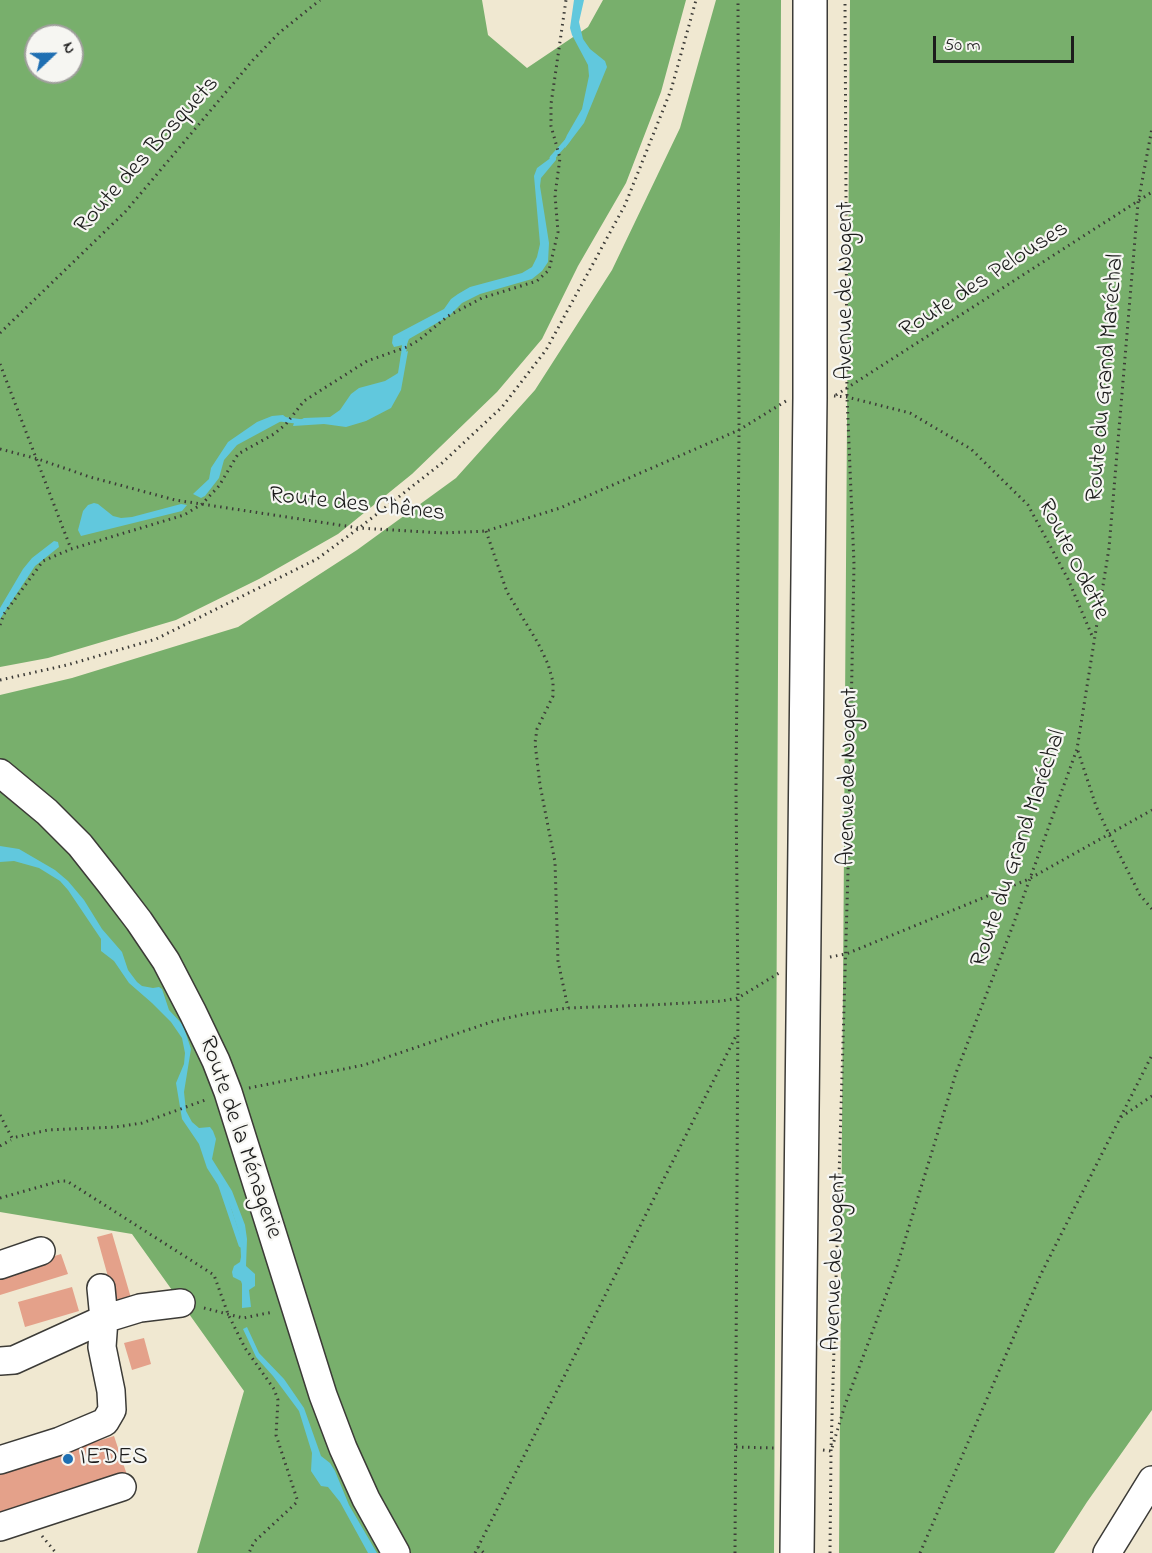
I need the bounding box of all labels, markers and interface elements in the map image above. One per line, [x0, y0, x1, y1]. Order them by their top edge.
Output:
north arrow [24, 24, 84, 84]
scale bar [936, 24, 1077, 62]
text: 50 m [944, 33, 981, 59]
text: N [56, 38, 82, 58]
street label: Route des Bosquets [70, 71, 226, 241]
street label: Avenue de Nogent [833, 202, 861, 380]
street label: Route des Pelouses [895, 216, 1075, 346]
street label: Route du Grand Maréchal [1082, 253, 1132, 503]
street label: Route des Chênes [268, 482, 446, 530]
street label: Route Odette [1029, 495, 1115, 625]
street label: Avenue de Nogent [834, 688, 866, 866]
street label: Route du Grand Maréchal [966, 727, 1074, 971]
street label: Route de la Ménagerie [191, 1033, 287, 1243]
street label: Avenue de Nogent [820, 1172, 854, 1352]
place label: IEDES [80, 1445, 148, 1473]
marker: IEDES [61, 1452, 75, 1466]

